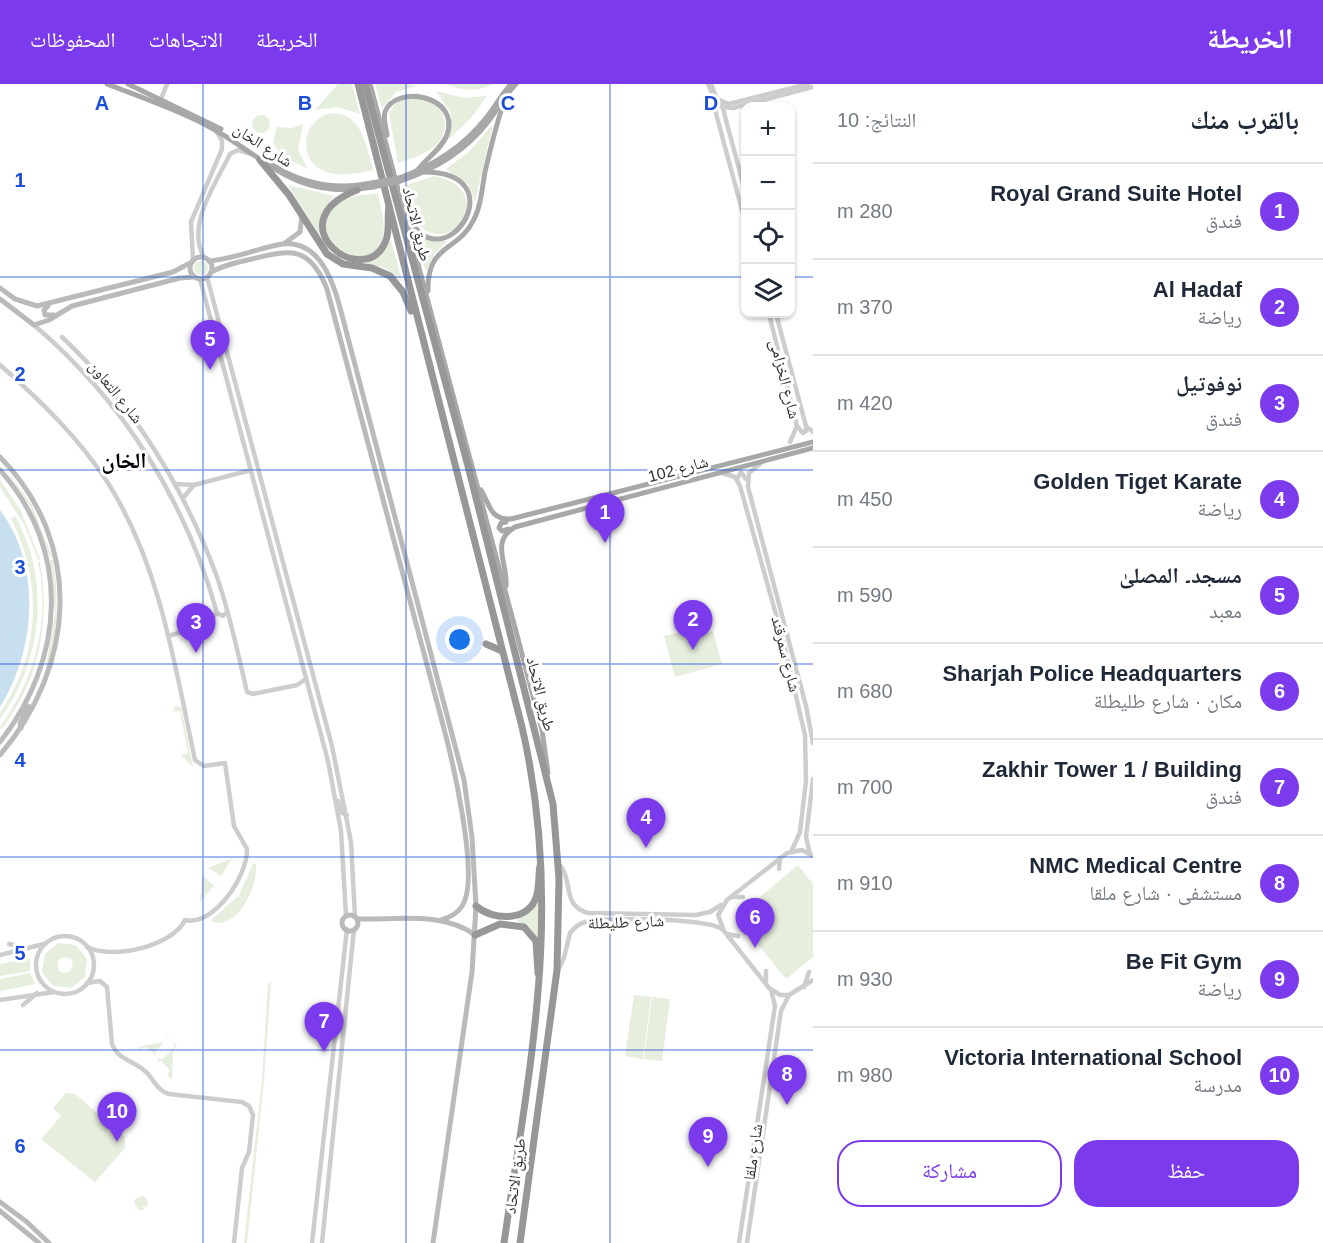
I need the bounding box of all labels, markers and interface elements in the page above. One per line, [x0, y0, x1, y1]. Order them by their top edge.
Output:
text: الخريطة [1207, 23, 1293, 54]
text: المحفوظات [30, 28, 115, 51]
text: الاتجاهات [148, 28, 223, 51]
text: الخريطة [256, 28, 318, 51]
text: A [95, 92, 109, 114]
text: B [298, 92, 312, 114]
text: C [501, 92, 515, 114]
text: D [704, 92, 718, 114]
map controls [741, 102, 795, 318]
button: + [741, 102, 795, 156]
text: بالقرب منك [1190, 105, 1299, 135]
text: النتائج: 10 [837, 109, 916, 131]
street label: شارع الخان [230, 120, 295, 172]
button: − [741, 156, 795, 210]
text: 1 [14, 169, 26, 191]
text: Royal Grand Suite Hotel [990, 181, 1242, 206]
street label: طريق الاتحاد [398, 185, 434, 263]
text: 280 m [837, 200, 893, 222]
text: 1 [1274, 200, 1285, 222]
button: locate [741, 210, 795, 264]
text: فندق [1205, 210, 1242, 232]
button: layers [741, 264, 795, 318]
text: Al Hadaf [1153, 277, 1242, 302]
text: 370 m [837, 296, 893, 318]
text: 2 [1274, 296, 1285, 318]
text: رياضة [1198, 306, 1242, 328]
pin: 5 [190, 320, 230, 370]
street label: شارع الخزامى [765, 338, 803, 421]
street label: شارع التعاون [84, 357, 146, 428]
text: 2 [14, 363, 26, 385]
text: نوفوتيل [1176, 371, 1242, 396]
text: 420 m [837, 392, 893, 414]
text: 3 [1274, 392, 1285, 414]
text: فندق [1205, 408, 1242, 430]
district label: الخان [101, 448, 147, 474]
street label: شارع 102 [646, 453, 710, 487]
text: Golden Tiget Karate [1033, 469, 1242, 494]
text: 450 m [837, 488, 893, 510]
text: 4 [1274, 488, 1285, 510]
pin: 1 [586, 494, 624, 543]
text: رياضة [1198, 498, 1242, 520]
text: 3 [14, 556, 26, 578]
text: مسجد۔ المصلیٰ [1119, 563, 1242, 588]
text: 590 m [837, 584, 893, 606]
text: 5 [1274, 584, 1285, 606]
pin: 2 [674, 600, 712, 650]
text: معبد [1209, 600, 1242, 622]
pin: 3 [176, 604, 216, 653]
street label: شارع سمرقند [766, 614, 804, 694]
your location [445, 625, 474, 654]
street label: طريق الاتحاد [522, 655, 558, 733]
text: Sharjah Police Headquarters [942, 661, 1242, 686]
text: 680 m [837, 680, 893, 702]
text: 6 [1274, 680, 1285, 702]
text: مكان · شارع طليطلة [1094, 690, 1242, 712]
text: 4 [14, 749, 26, 771]
text: Zakhir Tower 1 / Building [982, 757, 1242, 782]
text: 700 m [837, 776, 893, 798]
text: 7 [1274, 776, 1285, 798]
text: فندق [1205, 786, 1242, 808]
pin: 4 [626, 798, 666, 848]
text: NMC Medical Centre [1029, 853, 1242, 878]
text: 910 m [837, 872, 893, 894]
text: 8 [1274, 872, 1285, 894]
text: مستشفى · شارع ملقا [1090, 882, 1242, 904]
pin: 6 [736, 898, 774, 948]
street label: شارع طليطلة [588, 912, 665, 934]
text: 5 [14, 942, 26, 964]
text: Be Fit Gym [1126, 949, 1242, 974]
text: 930 m [837, 968, 893, 990]
text: 9 [1274, 968, 1285, 990]
text: رياضة [1198, 978, 1242, 1000]
pin: 7 [304, 1002, 344, 1052]
text: Victoria International School [944, 1045, 1242, 1070]
pin: 8 [768, 1056, 806, 1105]
text: 980 m [837, 1064, 893, 1086]
text: 10 [1268, 1064, 1291, 1086]
text: مدرسة [1193, 1074, 1242, 1096]
pin: 10 [98, 1092, 136, 1142]
pin: 9 [688, 1118, 728, 1167]
street label: شارع ملقا [741, 1123, 767, 1181]
text: 6 [14, 1135, 26, 1157]
street label: طريق الاتحاد [501, 1137, 531, 1215]
button: مشاركة [837, 1140, 1062, 1207]
button: حفظ [1074, 1140, 1299, 1207]

